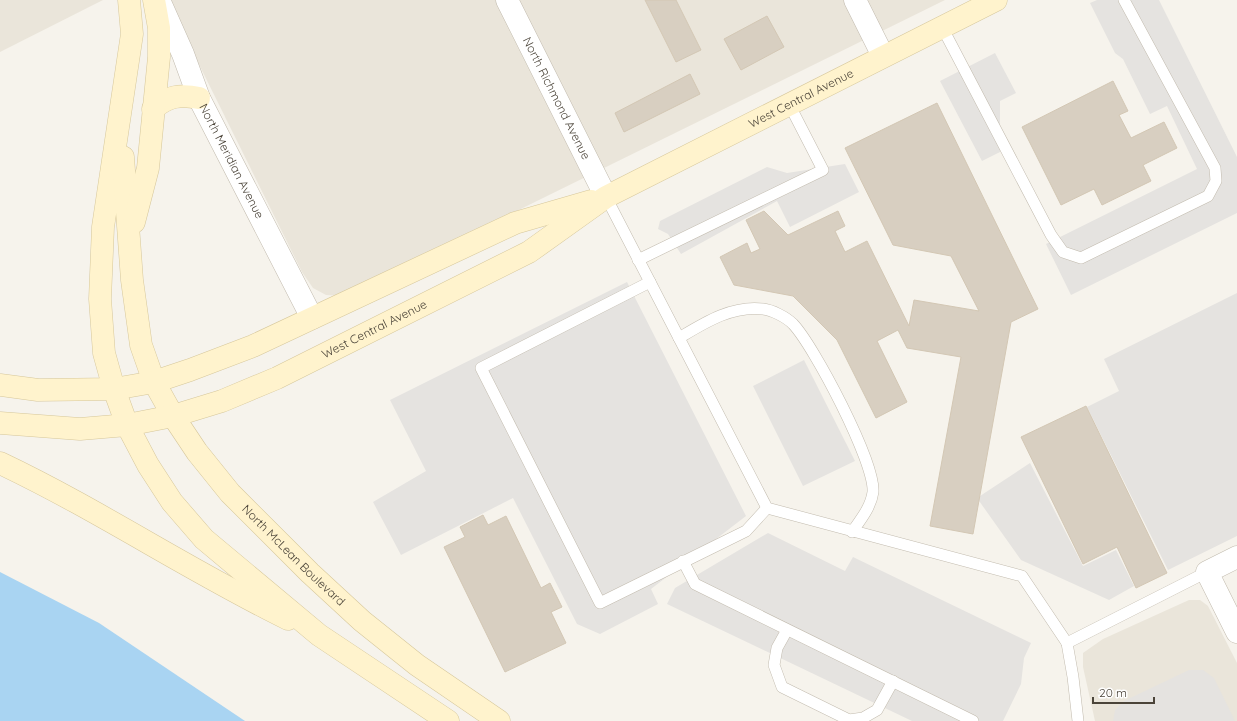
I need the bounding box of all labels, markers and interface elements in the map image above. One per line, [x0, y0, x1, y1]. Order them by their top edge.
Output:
street label: North Richmond Avenue [520, 34, 594, 162]
street label: West Central Avenue [746, 65, 856, 131]
street label: North Meridian Avenue [196, 101, 268, 221]
street label: West Central Avenue [319, 296, 429, 361]
street label: North McLean Boulevard [239, 501, 348, 609]
scale bar [1093, 679, 1154, 705]
text: 20 m [1099, 685, 1127, 700]

